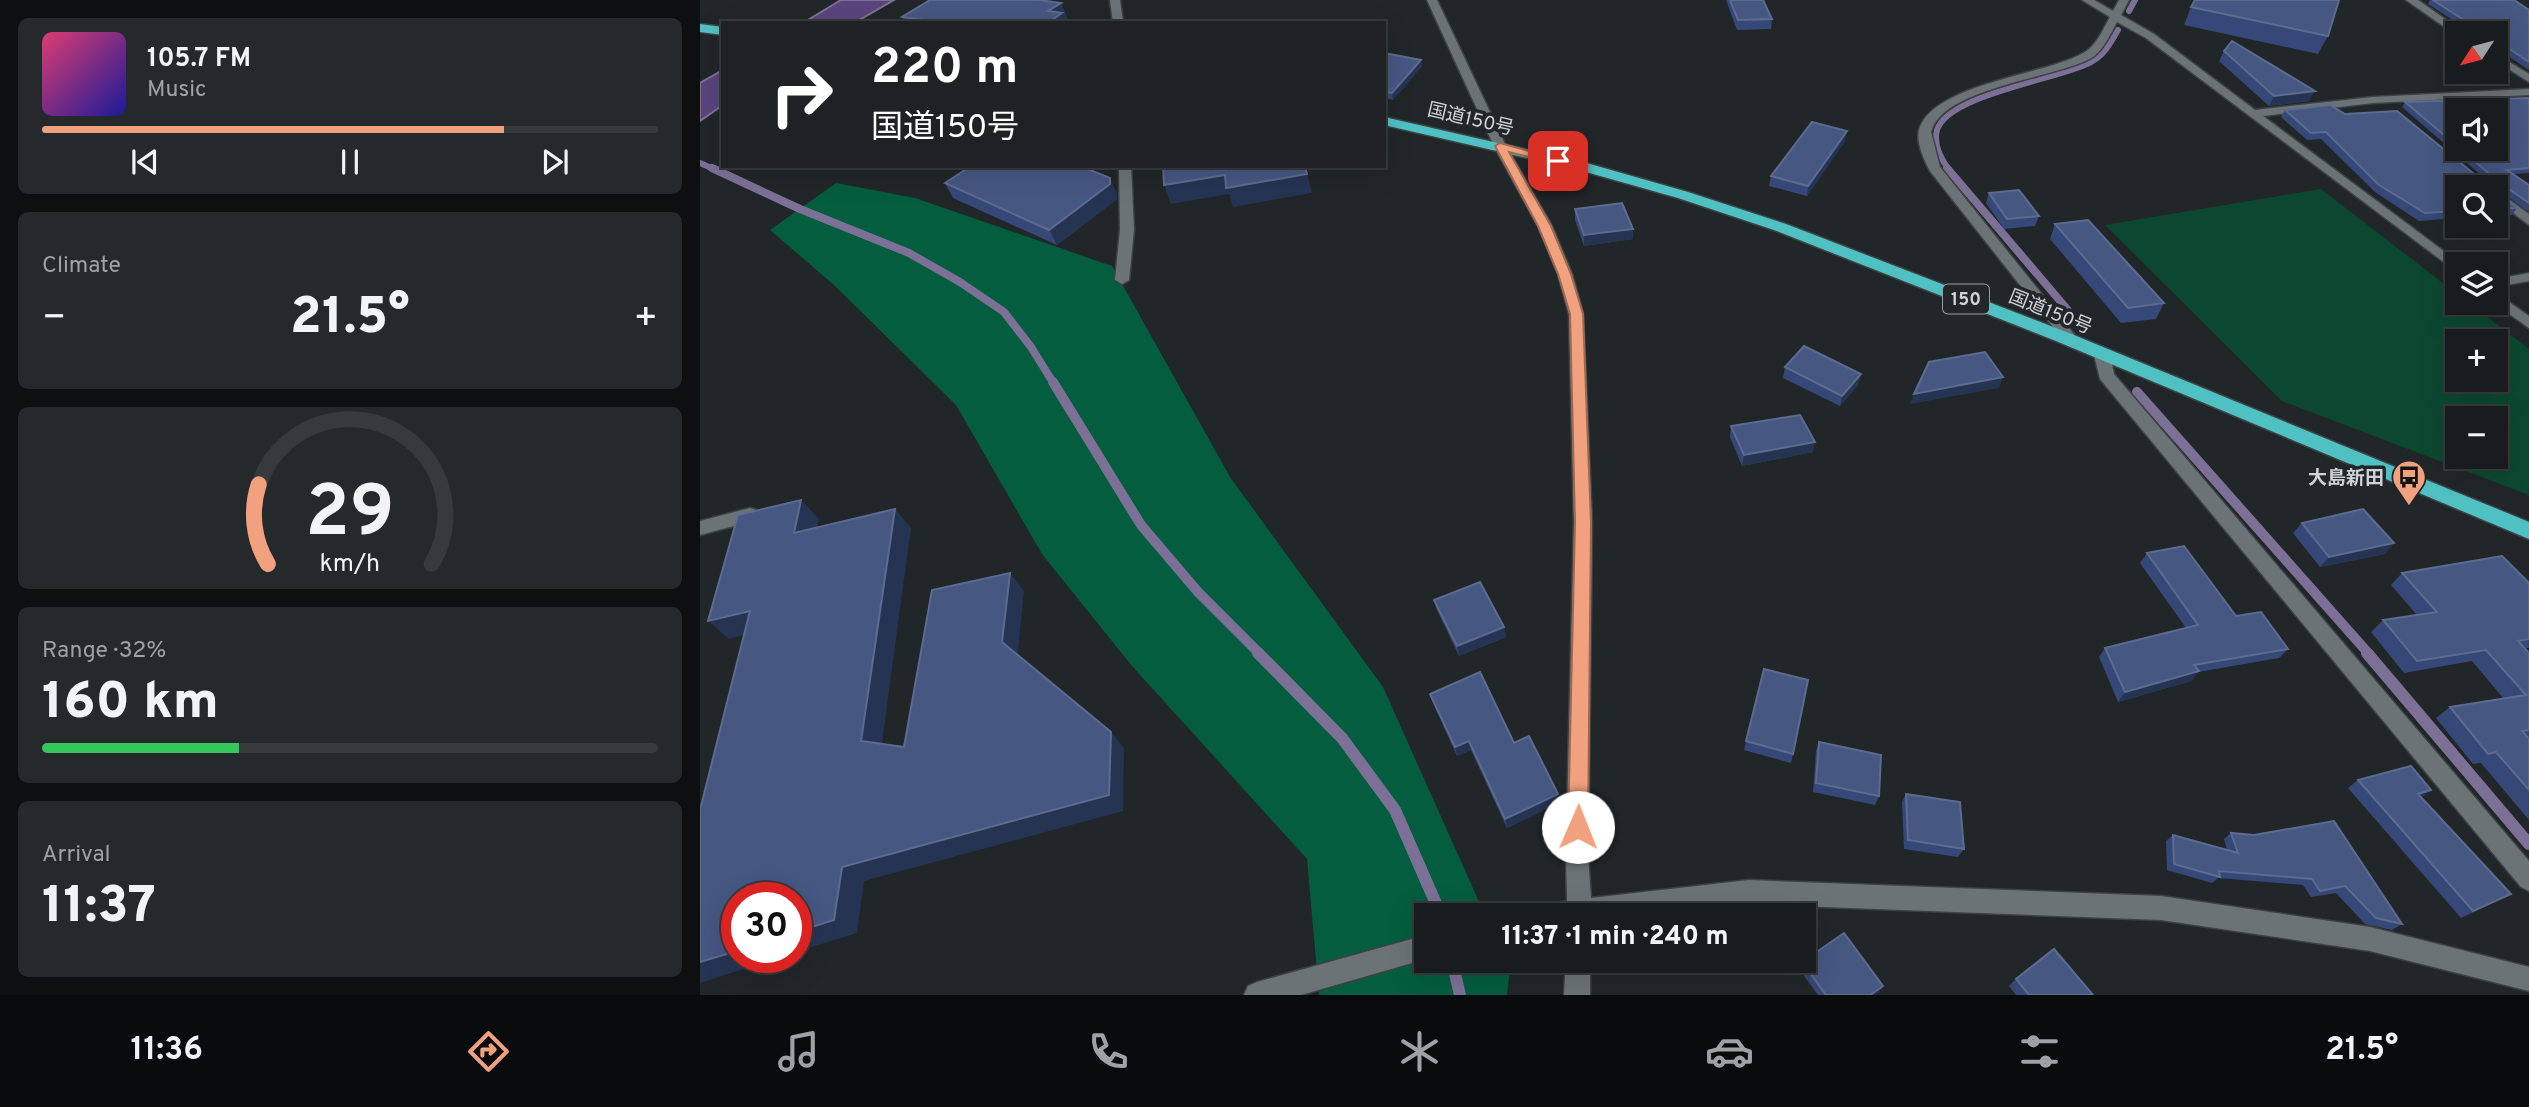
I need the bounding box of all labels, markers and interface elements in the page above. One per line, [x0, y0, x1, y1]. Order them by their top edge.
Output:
north arrow [2445, 21, 2508, 84]
map controls [2445, 21, 2508, 469]
text: 220 m [871, 39, 1018, 101]
text: 105.7 FM [147, 43, 251, 76]
icon: right [756, 49, 847, 140]
text: Music [147, 76, 207, 105]
street label: 国道150号 [1425, 98, 1516, 142]
button: sound [2445, 98, 2508, 161]
text: 国道150号 [871, 109, 1019, 149]
pin [1528, 131, 1588, 191]
icon: arrive [1539, 142, 1577, 180]
icon: previous [126, 143, 164, 181]
icon: pause [331, 143, 369, 181]
icon: next [536, 143, 574, 181]
button: search [2445, 175, 2508, 238]
text: Climate [42, 252, 121, 281]
button: layers [2445, 252, 2508, 315]
road number: 150 [1943, 284, 1989, 314]
street label: 国道150号 [2005, 285, 2096, 340]
text: 21.5° [290, 286, 410, 352]
text: − [42, 295, 67, 344]
text: + [633, 295, 658, 344]
button: + [2445, 329, 2508, 392]
button: − [2445, 406, 2508, 469]
bus stop icon: 大島新田 [2390, 458, 2428, 507]
place label: 大島新田 [2308, 467, 2384, 491]
text: 29 [305, 470, 395, 562]
text: km/h [320, 548, 380, 580]
text: Range · 32% [42, 637, 166, 666]
text: 160 km [42, 671, 219, 737]
position arrow [1541, 790, 1615, 864]
text: Arrival [42, 841, 111, 870]
text: 11:37 [42, 875, 156, 941]
speed limit sign: 30 [721, 882, 812, 973]
text: 11:37 · 1 min · 240 m [1501, 921, 1729, 954]
icon: directions [464, 1027, 513, 1076]
icon: music [774, 1027, 823, 1076]
icon: phone [1084, 1027, 1133, 1076]
icon: climate [1395, 1027, 1444, 1076]
icon: car [1705, 1027, 1754, 1076]
icon: filters [2015, 1027, 2064, 1076]
text: 11:36 [131, 1031, 203, 1071]
text: 21.5° [2325, 1031, 2398, 1071]

